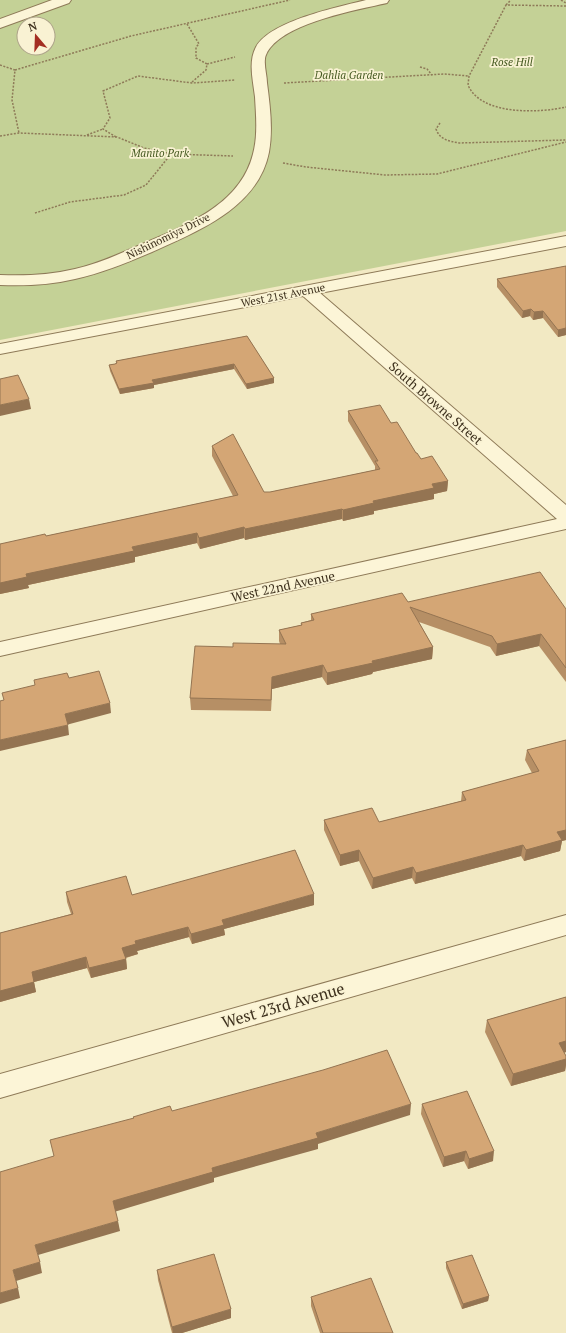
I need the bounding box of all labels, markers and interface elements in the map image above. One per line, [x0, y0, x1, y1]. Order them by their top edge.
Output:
north arrow [16, 16, 56, 56]
text: N [27, 18, 40, 35]
park label: Rose Hill [490, 55, 533, 69]
park label: Dahlia Garden [314, 68, 383, 82]
park label: Manito Park [130, 146, 190, 160]
street label: Nishinomiya Drive [124, 209, 213, 262]
street label: West 21st Avenue [240, 280, 327, 310]
street label: South Browne Street [385, 357, 487, 449]
street label: West 22nd Avenue [229, 566, 337, 606]
street label: West 23rd Avenue [219, 977, 347, 1033]

